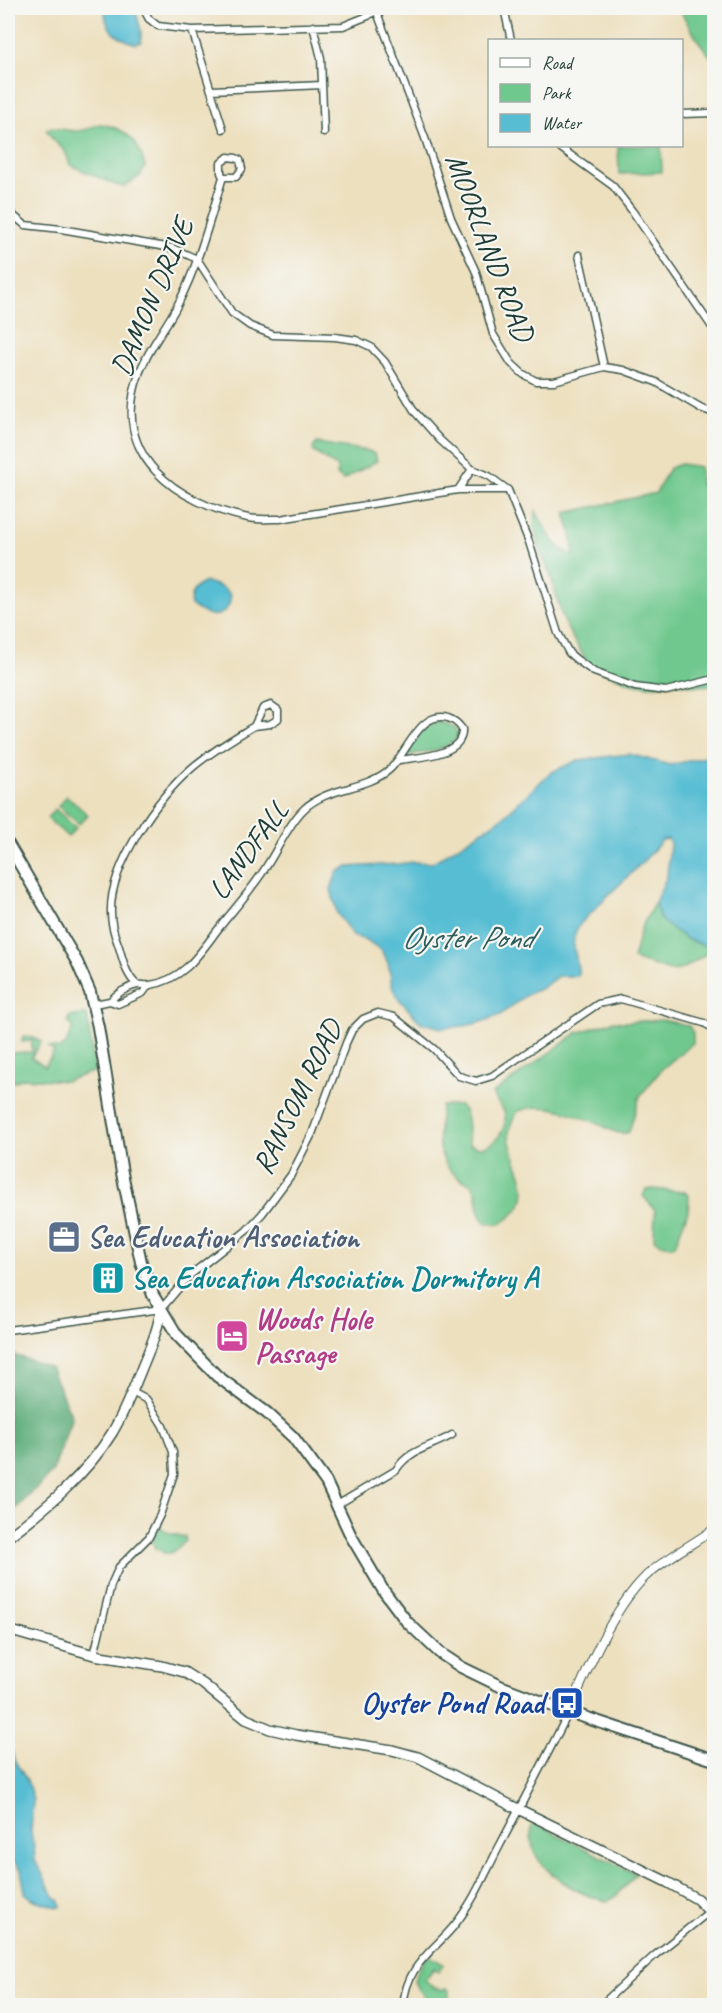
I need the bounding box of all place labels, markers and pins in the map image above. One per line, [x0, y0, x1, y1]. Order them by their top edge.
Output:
place label: Sea Education Association [87, 1218, 361, 1256]
office icon: Sea Education Association [46, 1219, 82, 1255]
place label: Sea Education Association Dormitory A [131, 1259, 541, 1298]
building icon: Sea Education Association Dormitory A [90, 1260, 126, 1296]
place label: Woods Hole Passage [255, 1300, 375, 1372]
hotel icon: Woods Hole Passage [214, 1318, 250, 1354]
place label: Oyster Pond Road [361, 1684, 549, 1722]
bus stop icon: Oyster Pond Road [549, 1685, 585, 1721]

